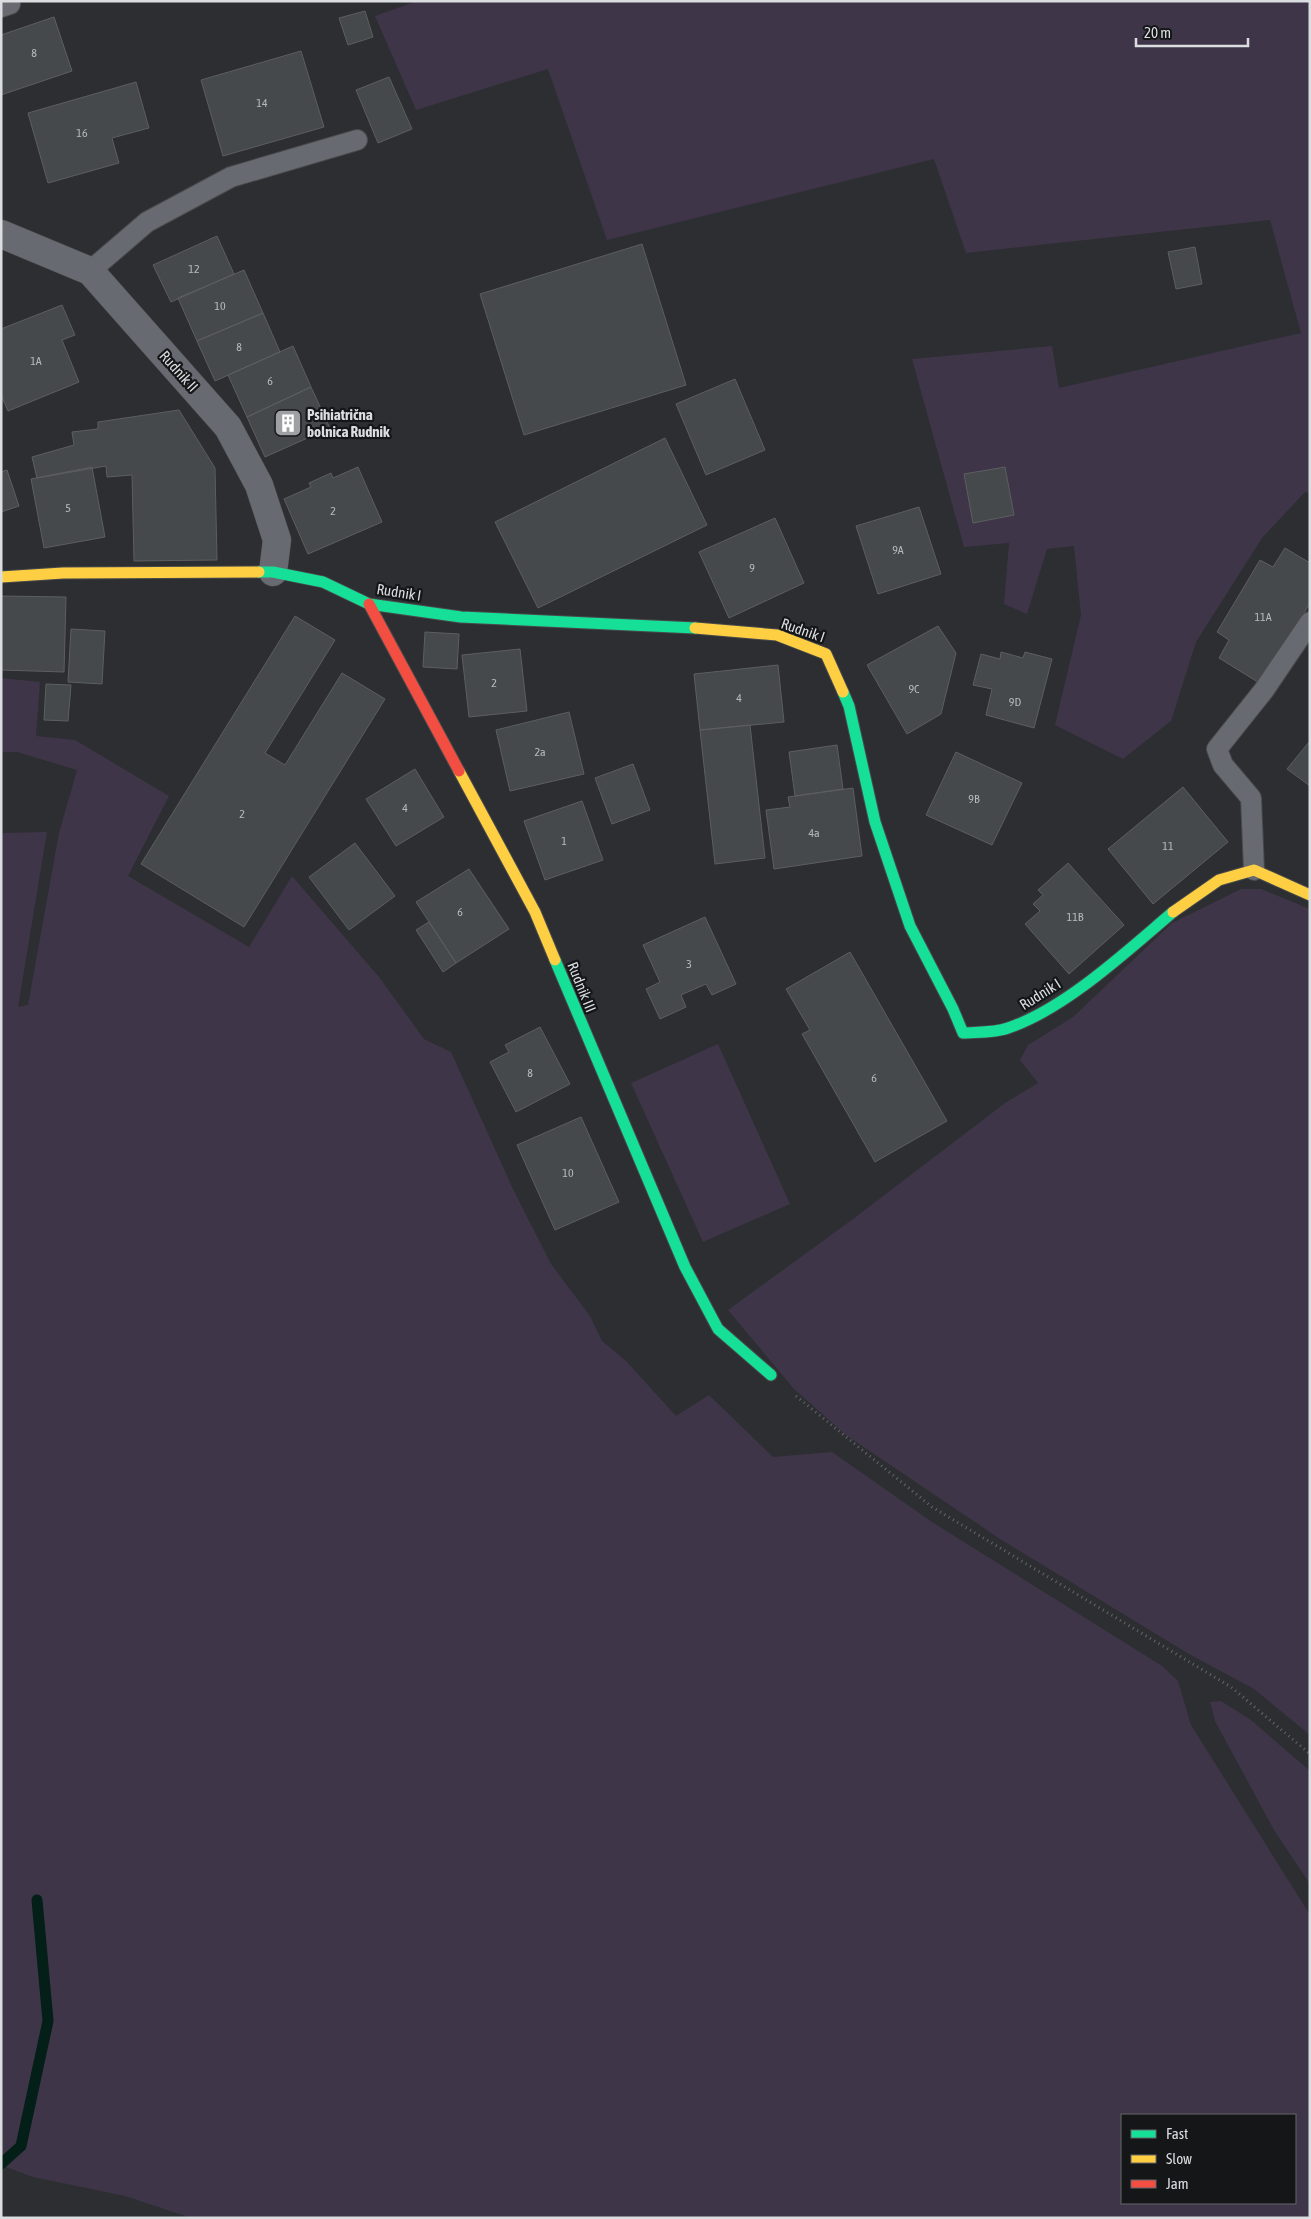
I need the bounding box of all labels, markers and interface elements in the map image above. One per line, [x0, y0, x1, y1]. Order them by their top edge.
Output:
scale bar [1136, 15, 1248, 47]
text: 20 m [1144, 24, 1171, 41]
house number: 8 [31, 46, 37, 60]
house number: 14 [256, 96, 268, 110]
house number: 16 [76, 126, 88, 140]
house number: 12 [188, 262, 200, 276]
house number: 10 [214, 299, 226, 313]
house number: 8 [236, 340, 242, 354]
street label: Rudnik II [156, 347, 202, 395]
house number: 1A [30, 354, 42, 368]
house number: 6 [267, 374, 273, 388]
place label: Psihiatrična bolnica Rudnik [307, 406, 390, 440]
building icon: Psihiatrična bolnica Rudnik [273, 408, 303, 438]
house number: 5 [65, 501, 71, 515]
house number: 2 [330, 504, 336, 518]
house number: 9A [892, 543, 904, 557]
house number: 9 [749, 561, 755, 575]
street label: Rudnik I [375, 580, 423, 604]
house number: 11A [1254, 610, 1272, 624]
street label: Rudnik I [779, 615, 827, 645]
house number: 2 [491, 676, 497, 690]
house number: 9C [908, 682, 920, 696]
house number: 4 [736, 691, 742, 705]
house number: 9D [1009, 695, 1021, 709]
house number: 2a [534, 745, 546, 759]
house number: 9B [968, 792, 980, 806]
house number: 4 [402, 801, 408, 815]
house number: 2 [239, 807, 245, 821]
house number: 4a [808, 826, 820, 840]
house number: 1 [561, 834, 567, 848]
house number: 11 [1162, 839, 1174, 853]
house number: 6 [457, 905, 463, 919]
house number: 11B [1067, 910, 1084, 924]
house number: 3 [686, 957, 692, 971]
street label: Rudnik III [564, 959, 600, 1015]
street label: Rudnik I [1016, 975, 1064, 1013]
house number: 8 [527, 1066, 533, 1080]
house number: 6 [871, 1071, 877, 1085]
house number: 10 [562, 1166, 574, 1180]
legend [1121, 2114, 1296, 2204]
text: Fast [1166, 2125, 1188, 2142]
text: Slow [1166, 2150, 1192, 2167]
text: Jam [1166, 2175, 1189, 2192]

